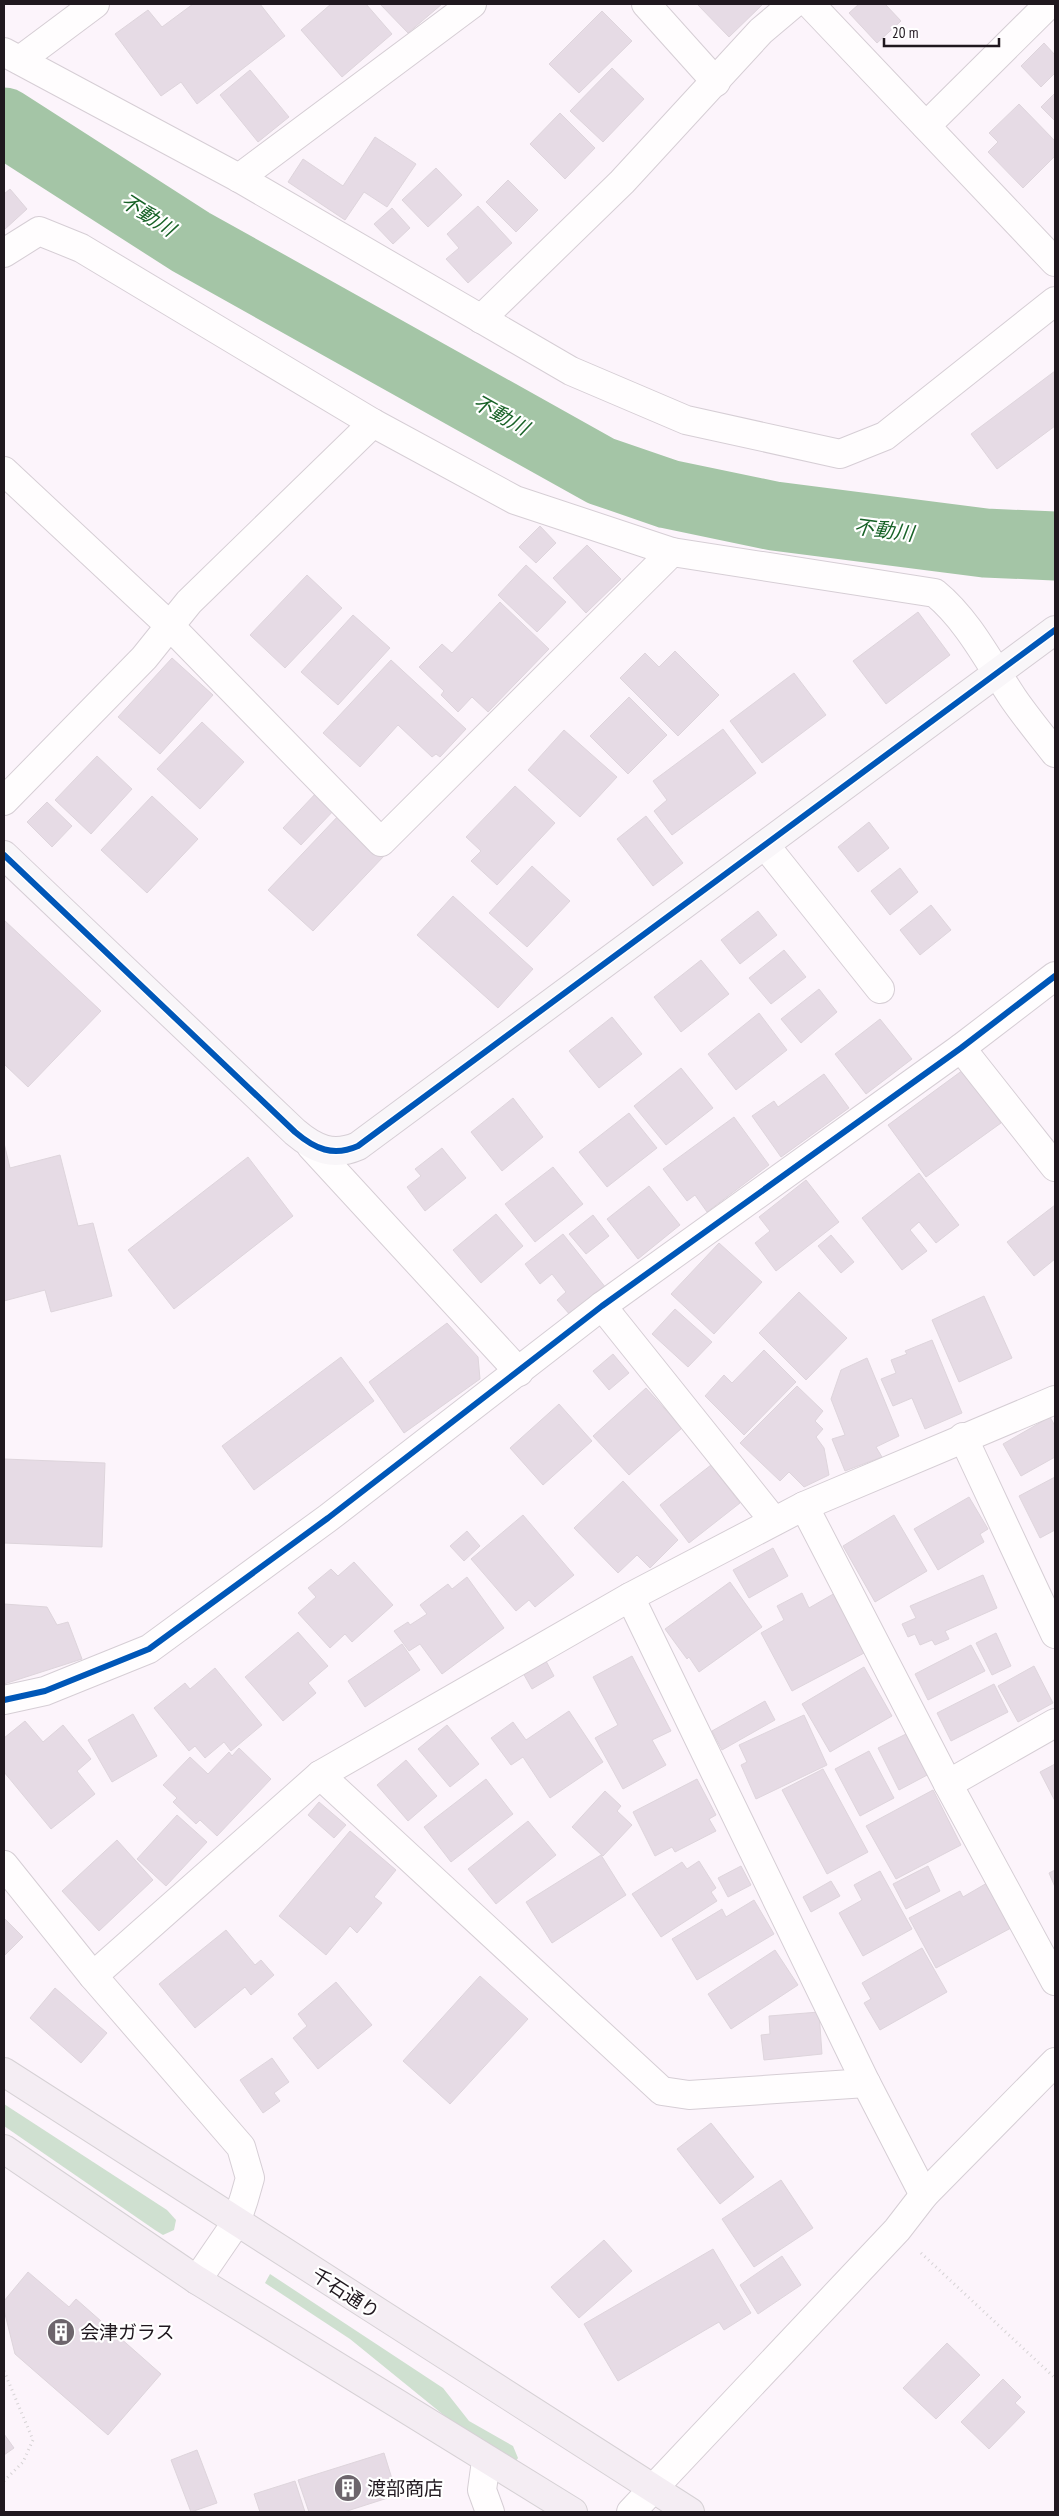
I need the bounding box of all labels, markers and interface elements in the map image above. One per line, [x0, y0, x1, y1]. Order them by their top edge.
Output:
scale bar [884, 15, 999, 47]
text: 20 m [892, 23, 918, 42]
water label: 不動川 [116, 188, 182, 243]
water label: 不動川 [468, 389, 535, 442]
water label: 不動川 [853, 513, 917, 547]
street label: 千石通り [308, 2262, 384, 2324]
building icon: 会津ガラス [46, 2317, 76, 2347]
place label: 会津ガラス [80, 2320, 175, 2344]
building icon: 渡部商店 [333, 2473, 363, 2503]
place label: 渡部商店 [367, 2476, 443, 2500]

